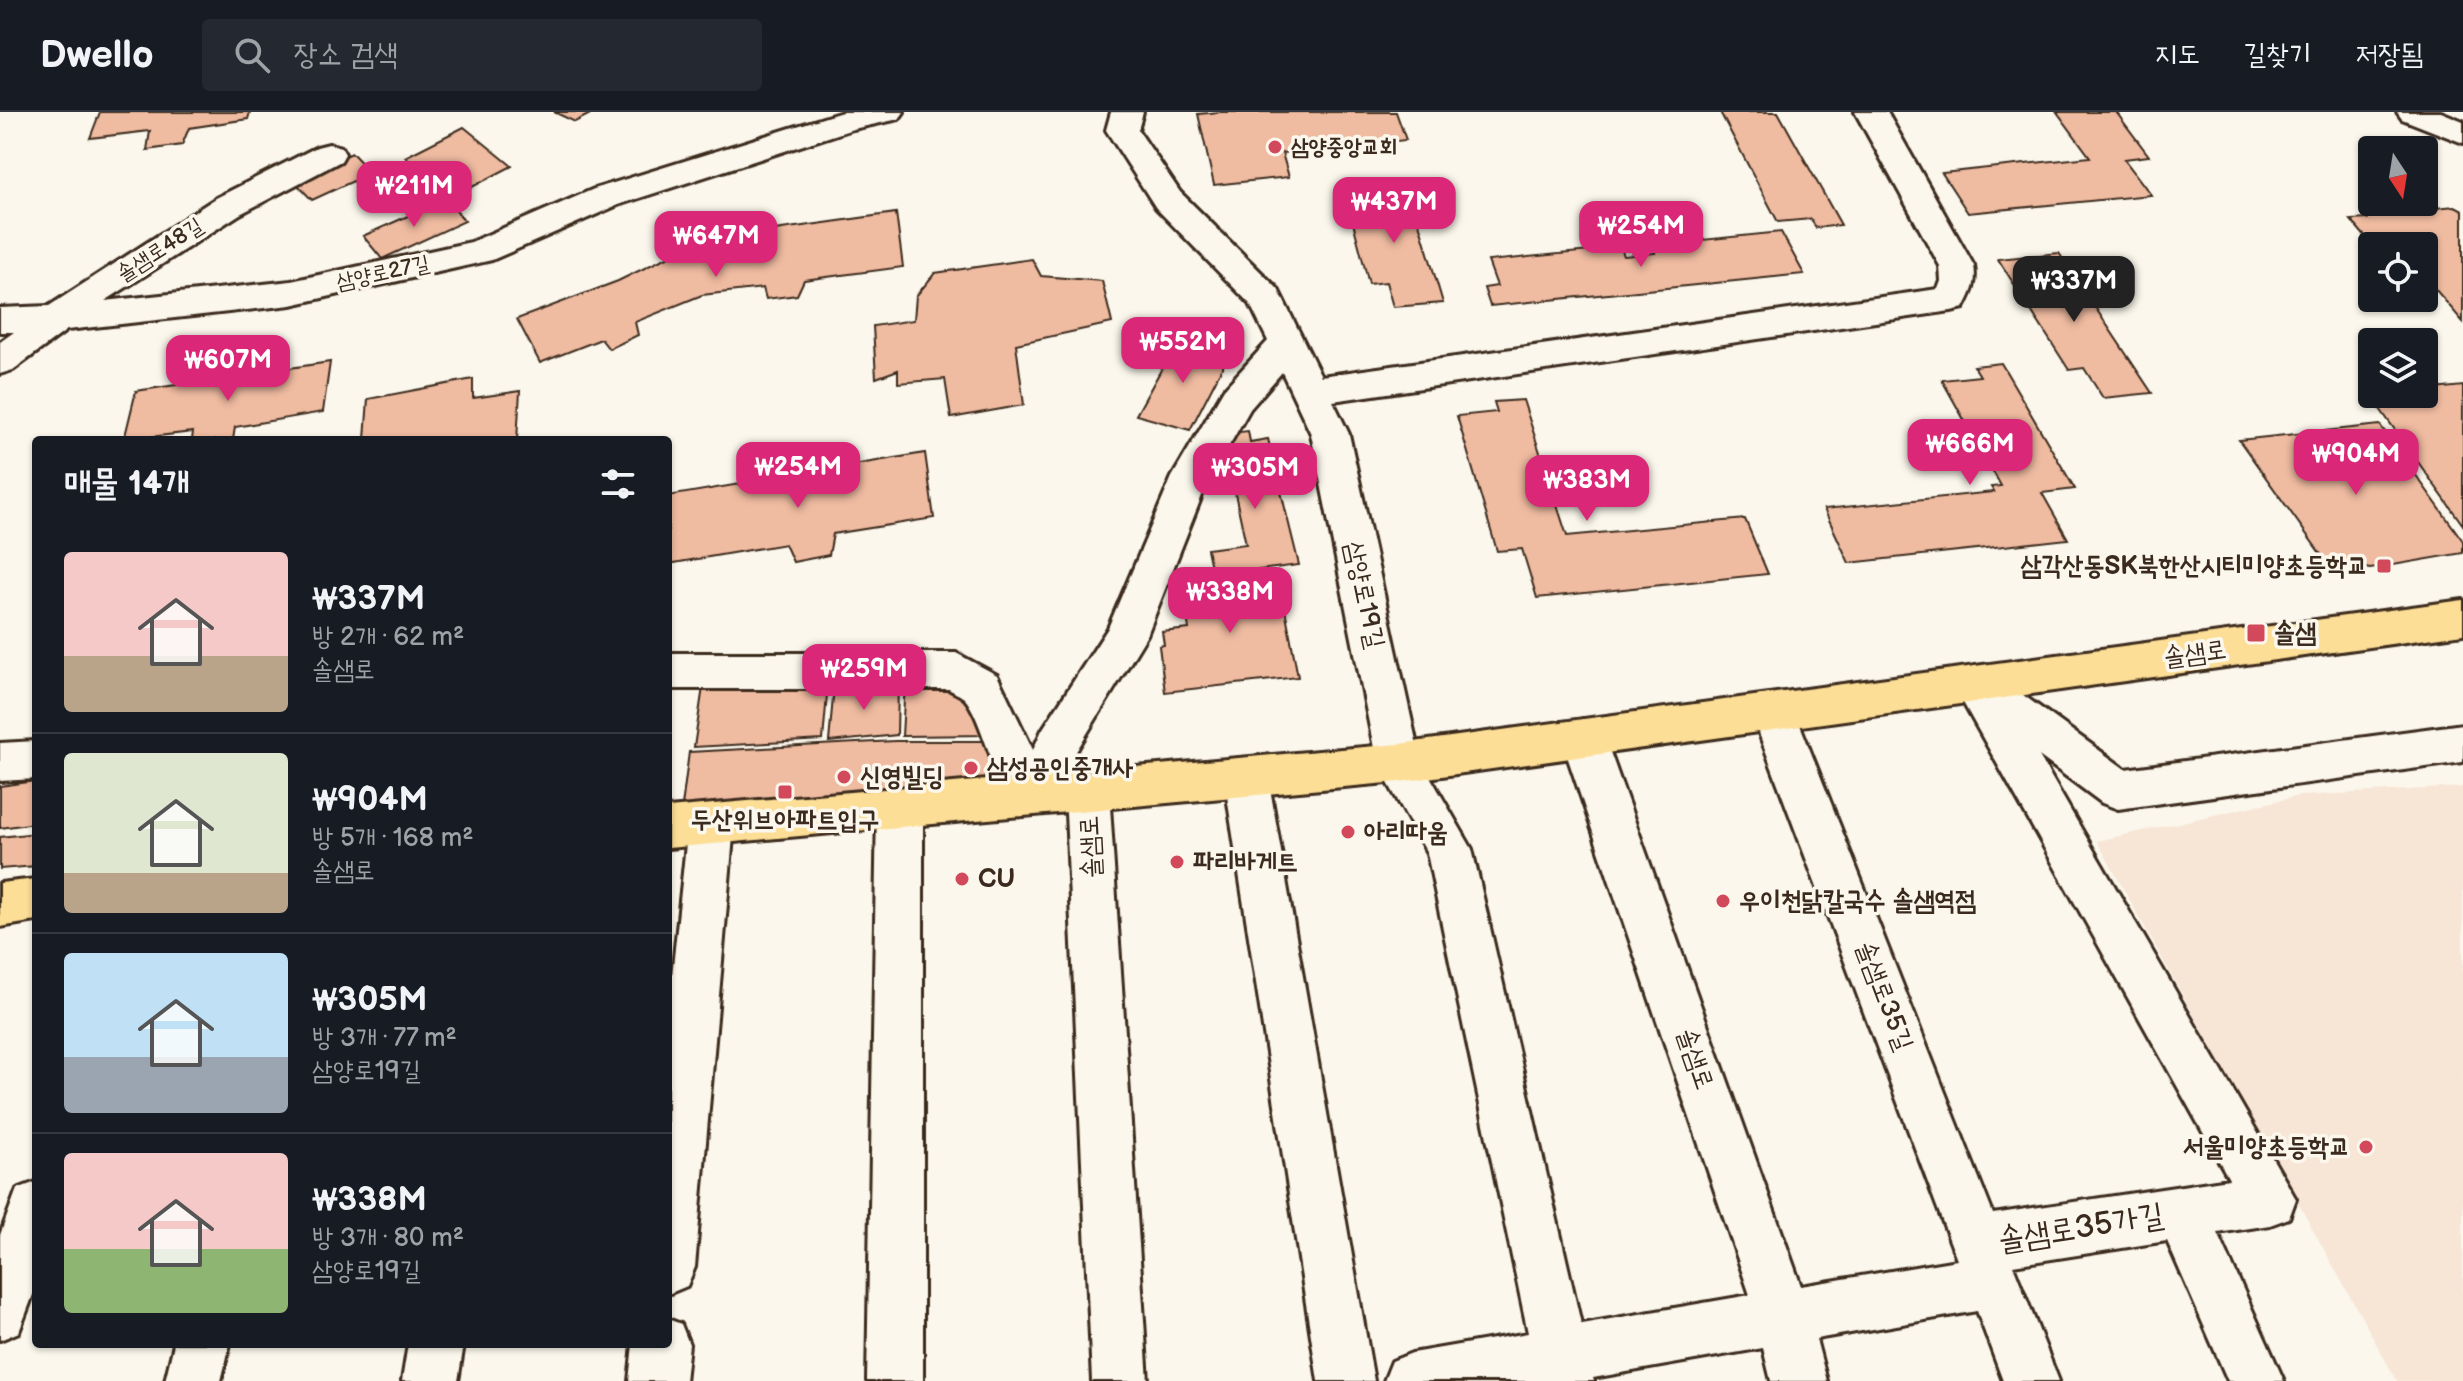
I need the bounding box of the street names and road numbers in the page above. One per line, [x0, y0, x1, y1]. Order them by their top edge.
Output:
street label: 솔샘로48길 [112, 212, 208, 288]
street label: 삼양로27길 [334, 250, 432, 296]
street label: 삼양로19길 [1338, 539, 1390, 651]
street label: 솔샘로 [2162, 634, 2228, 674]
street label: 솔샘로 [1074, 815, 1108, 879]
street label: 솔샘로35길 [1849, 937, 1919, 1055]
street label: 솔샘로 [1670, 1024, 1720, 1094]
street label: 솔샘로35가길 [1996, 1196, 2166, 1260]

